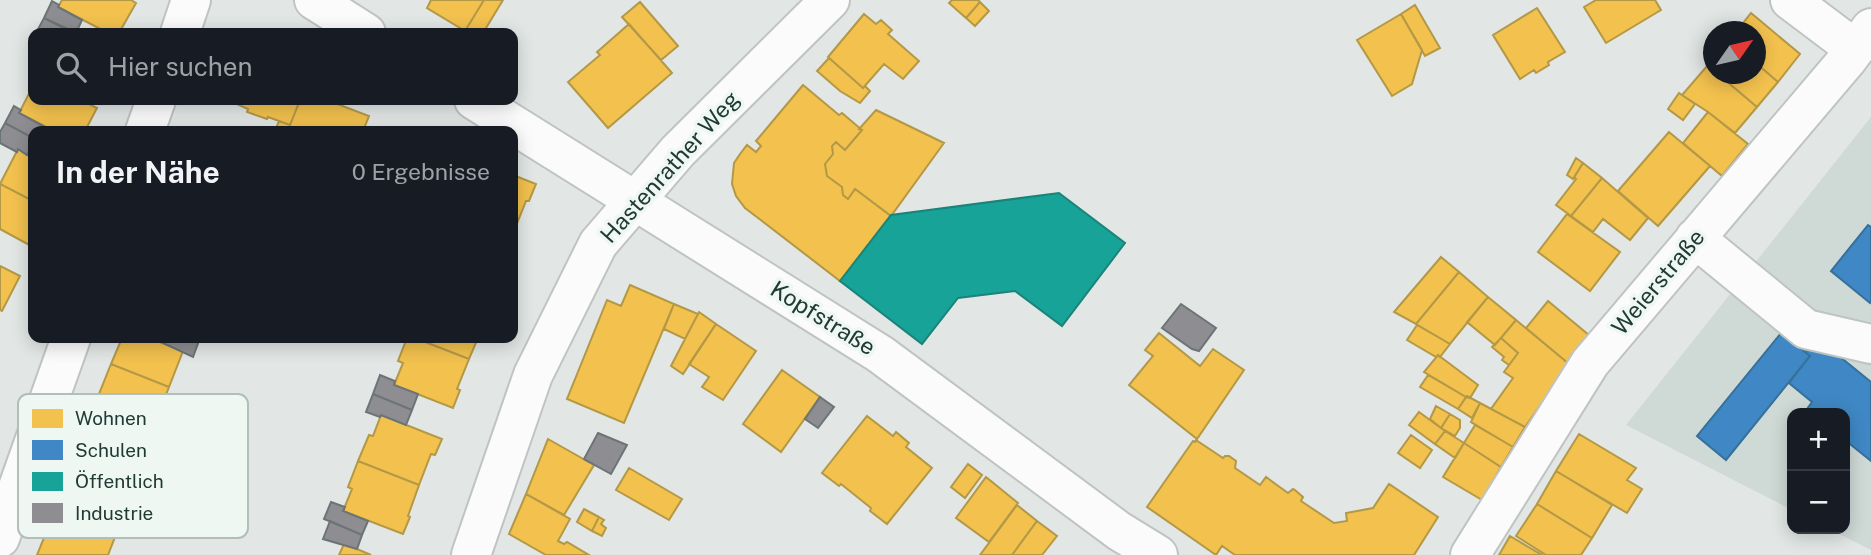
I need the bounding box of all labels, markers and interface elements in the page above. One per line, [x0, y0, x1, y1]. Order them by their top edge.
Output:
north arrow [1703, 21, 1766, 84]
search box [28, 28, 518, 105]
icon: search [52, 48, 90, 86]
text: Hier suchen [108, 51, 253, 82]
street label: Hastenrather Weg [594, 85, 745, 248]
text: In der Nähe [56, 154, 220, 190]
text: 0 Ergebnisse [352, 158, 490, 185]
street label: Weierstraße [1606, 223, 1710, 340]
street label: Kopfstraße [766, 275, 881, 360]
legend [18, 394, 248, 538]
text: Wohnen [75, 407, 147, 429]
map controls [1787, 408, 1850, 534]
button: + [1787, 408, 1850, 471]
text: Schulen [75, 439, 147, 461]
text: Öffentlich [75, 470, 164, 492]
button: − [1787, 471, 1850, 534]
text: Industrie [75, 502, 153, 524]

